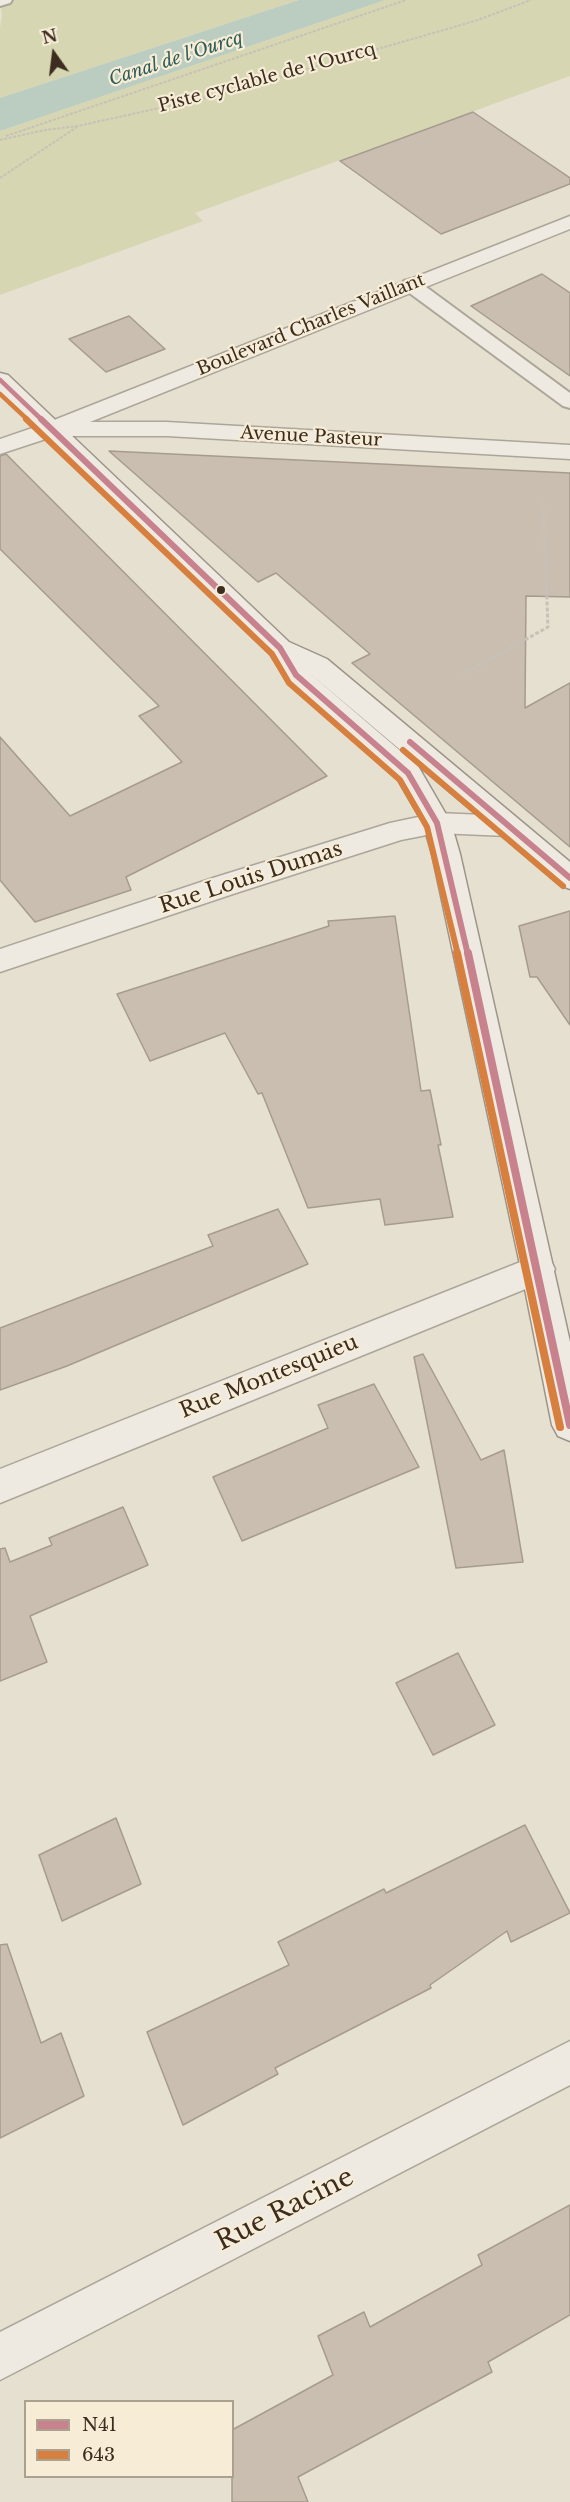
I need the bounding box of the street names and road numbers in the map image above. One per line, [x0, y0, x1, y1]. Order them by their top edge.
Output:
street label: Piste cyclable de l'Ourcq [156, 39, 378, 117]
street label: Boulevard Charles Vaillant [194, 269, 428, 381]
street label: Avenue Pasteur [240, 423, 382, 451]
street label: Rue Louis Dumas [156, 837, 346, 919]
street label: Rue Montesquieu [176, 1330, 362, 1424]
street label: Rue Racine [211, 2162, 359, 2258]

